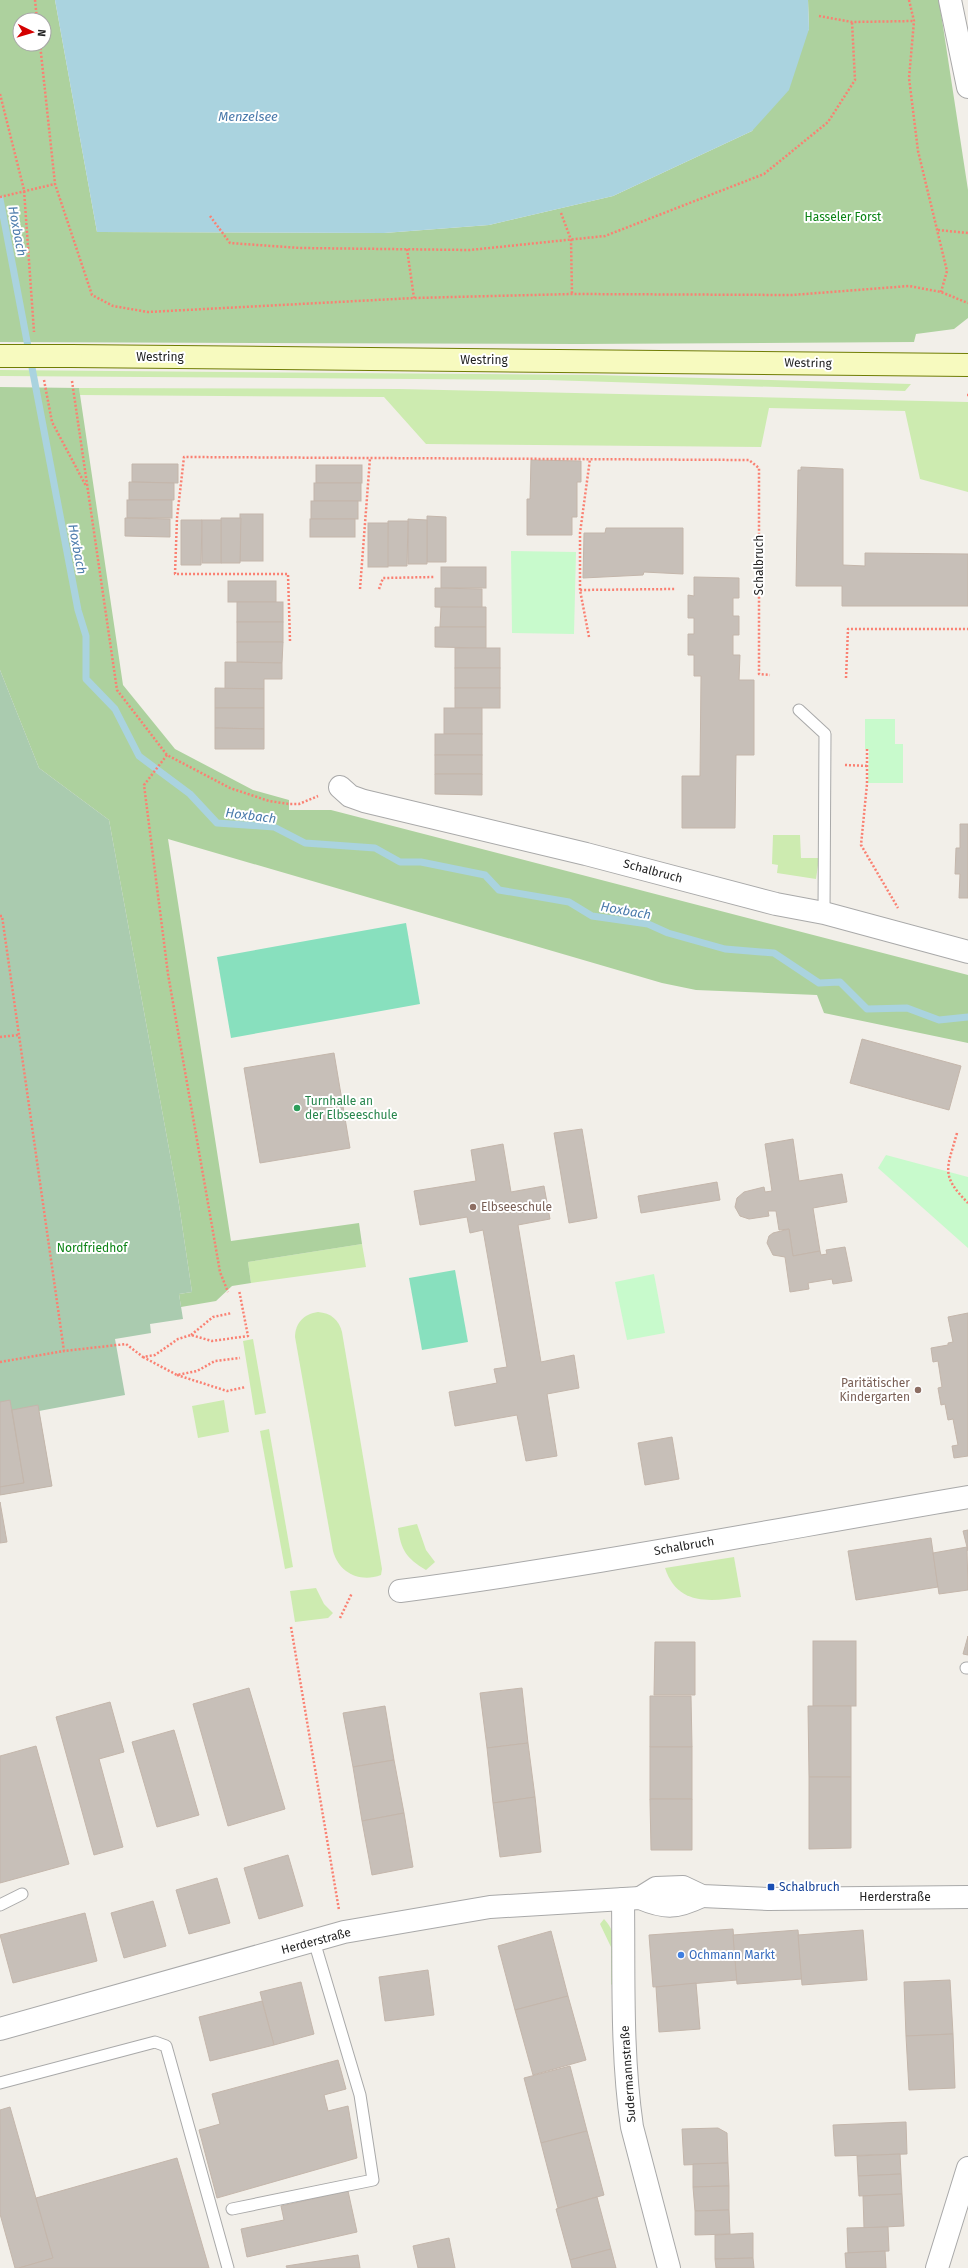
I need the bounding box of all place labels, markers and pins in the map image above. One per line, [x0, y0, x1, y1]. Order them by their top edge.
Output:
place label: Turnhalle an der Elbseeschule [305, 1094, 398, 1122]
marker: Turnhalle an der Elbseeschule [292, 1103, 302, 1113]
place label: Elbseeschule [481, 1200, 552, 1214]
marker: Elbseeschule [468, 1202, 478, 1212]
place label: Paritätischer Kindergarten [839, 1376, 910, 1404]
marker: Paritätischer Kindergarten [913, 1385, 923, 1395]
place label: Schalbruch [779, 1880, 840, 1894]
marker: Schalbruch [766, 1882, 776, 1892]
place label: Ochmann Markt [689, 1948, 776, 1962]
marker: Ochmann Markt [676, 1950, 686, 1960]

